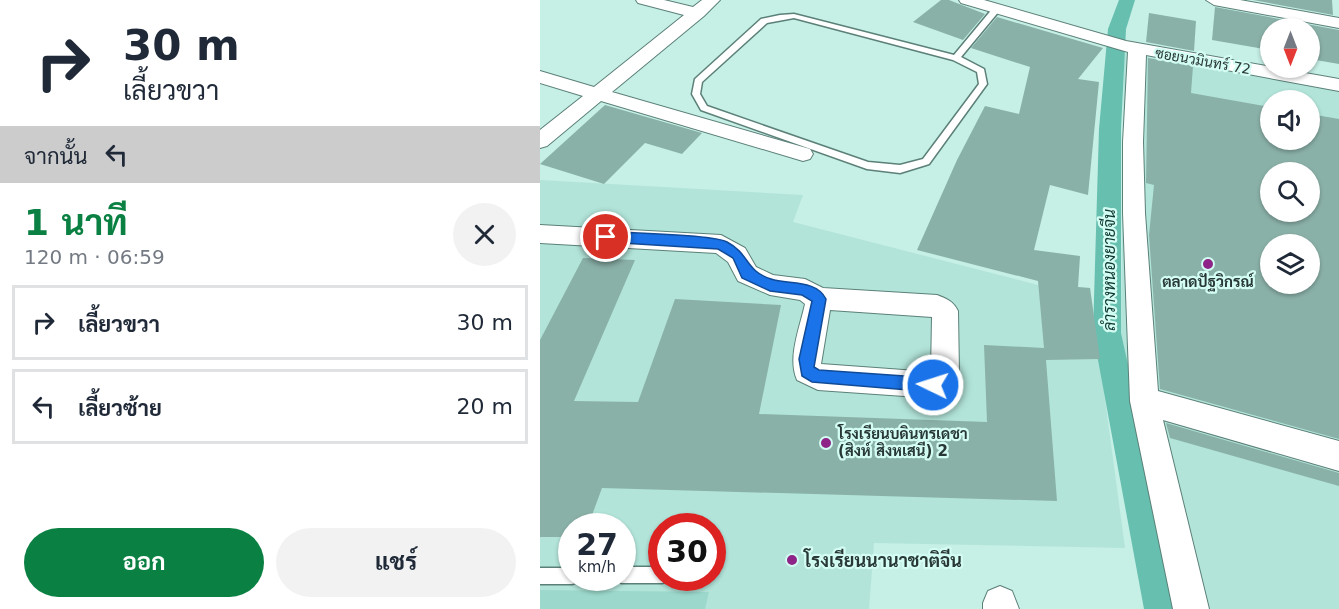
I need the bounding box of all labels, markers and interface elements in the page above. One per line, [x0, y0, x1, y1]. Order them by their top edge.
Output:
north arrow [1260, 18, 1320, 78]
map controls [1260, 18, 1320, 294]
text: 30 m [123, 21, 240, 70]
icon: right [24, 24, 102, 102]
street label: ซอยนวมินทร์ 72 [1154, 44, 1252, 77]
text: เลี้ยวขวา [123, 75, 219, 106]
button: sound [1260, 90, 1320, 150]
icon: left [100, 138, 133, 171]
text: จากนั้น [24, 144, 88, 169]
button: search [1260, 162, 1320, 222]
text: 1 นาที [24, 202, 128, 243]
button: close [453, 203, 516, 266]
water label: ลำรางหนองยายจีน [1098, 209, 1119, 331]
pin [580, 211, 631, 262]
icon: arrive [589, 220, 622, 253]
button: layers [1260, 234, 1320, 294]
text: 120 m · 06:59 [24, 245, 165, 269]
marker: ตลาดปัฐวิกรณ์ [1201, 257, 1215, 271]
place label: ตลาดปัฐวิกรณ์ [1162, 272, 1255, 292]
icon: right [27, 306, 60, 339]
text: 30 m [457, 310, 513, 335]
text: เลี้ยวขวา [78, 312, 160, 337]
position arrow [901, 353, 965, 417]
icon: left [27, 390, 60, 423]
text: 20 m [457, 394, 513, 419]
text: เลี้ยวซ้าย [78, 396, 162, 421]
place label: โรงเรียนบดินทรเดชา (สิงห์ สิงหเสนี) 2 [837, 423, 968, 460]
marker: โรงเรียนบดินทรเดชา (สิงห์ สิงหเสนี) 2 [819, 436, 833, 450]
speed limit sign: 30 [648, 513, 726, 591]
text: 27 [576, 527, 618, 562]
button: ออก [24, 528, 264, 597]
button: แชร์ [276, 528, 516, 597]
place label: โรงเรียนนานาชาติจีน [803, 548, 962, 571]
marker: โรงเรียนนานาชาติจีน [785, 553, 799, 567]
text: km/h [578, 558, 616, 576]

